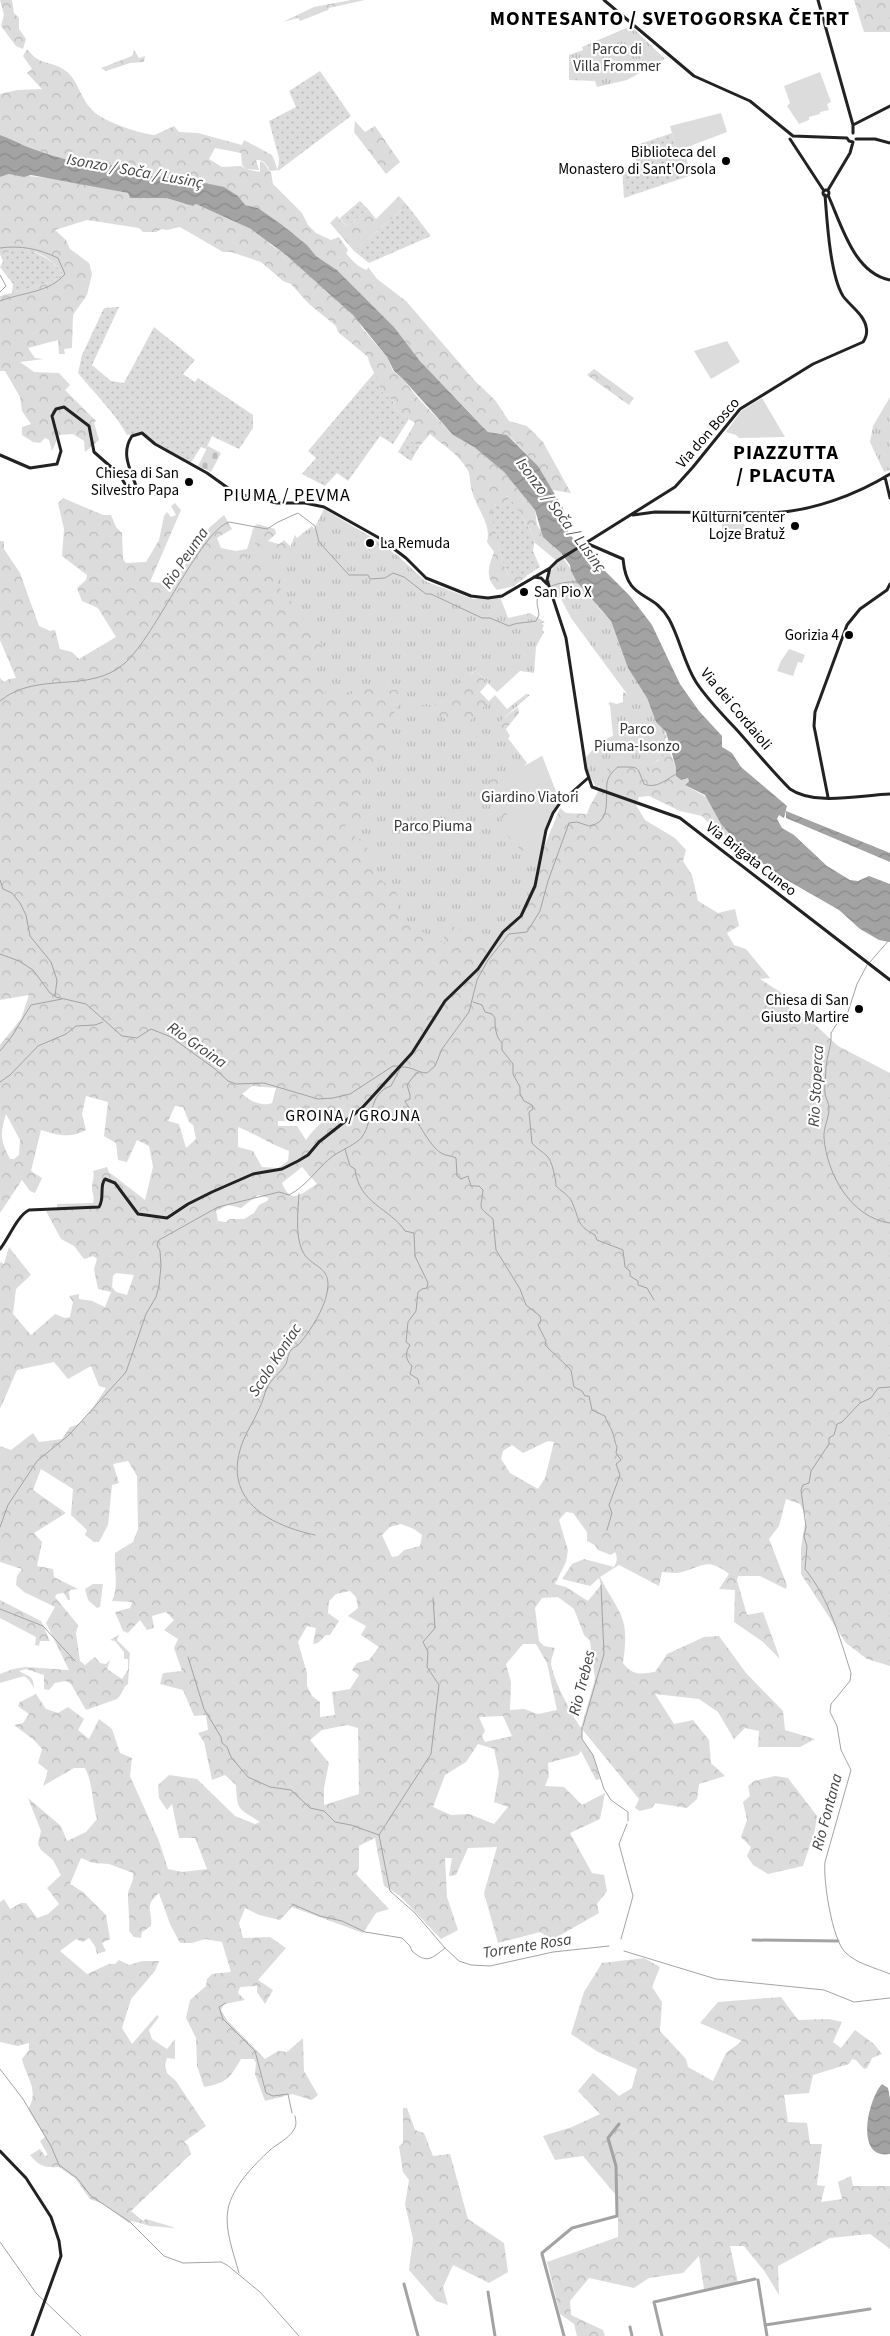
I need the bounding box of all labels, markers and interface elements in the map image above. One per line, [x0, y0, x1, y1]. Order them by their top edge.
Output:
district label: MONTESANTO / SVETOGORSKA ČETRT [490, 5, 850, 33]
park label: Parco di Villa Frommer [573, 39, 662, 77]
place label: Biblioteca del Monastero di Sant'Orsola [558, 142, 716, 180]
water label: Isonzo / Soča / Lusinç [65, 148, 205, 194]
marker: Biblioteca del Monastero di Sant'Orsola [720, 155, 732, 167]
street label: Via don Bosco [671, 393, 745, 473]
district label: PIAZZUTTA / PLACUTA [733, 439, 839, 490]
water label: Isonzo / Soča / Lusinç [511, 453, 611, 577]
place label: Chiesa di San Silvestro Papa [91, 463, 179, 501]
marker: Chiesa di San Silvestro Papa [183, 476, 195, 488]
district label: PIUMA / PEVMA [223, 483, 351, 508]
place label: Kulturni center Lojze Bratuž [692, 507, 786, 545]
marker: Kulturni center Lojze Bratuž [789, 520, 801, 532]
water label: Rio Peuma [156, 522, 214, 593]
place label: La Remuda [380, 533, 450, 554]
marker: La Remuda [364, 537, 376, 549]
place label: San Pio X [534, 582, 592, 603]
marker: San Pio X [518, 586, 530, 598]
place label: Gorizia 4 [785, 625, 840, 646]
marker: Gorizia 4 [843, 629, 855, 641]
street label: Via dei Cordaioli [695, 663, 777, 755]
park label: Parco Piuma-Isonzo [594, 719, 680, 757]
park label: Giardino Viatori [481, 787, 579, 808]
park label: Parco Piuma [394, 816, 472, 837]
street label: Via Brigata Cuneo [701, 817, 801, 901]
place label: Chiesa di San Giusto Martire [761, 990, 849, 1028]
marker: Chiesa di San Giusto Martire [853, 1003, 865, 1015]
water label: Rio Groina [163, 1017, 231, 1074]
water label: Rio Stoperca [803, 1044, 829, 1128]
district label: GROINA / GROJNA [285, 1105, 421, 1127]
water label: Scolo Koniac [243, 1319, 307, 1401]
water label: Rio Trebes [563, 1647, 601, 1718]
water label: Rio Fontana [806, 1771, 848, 1853]
water label: Torrente Rosa [481, 1928, 574, 1964]

